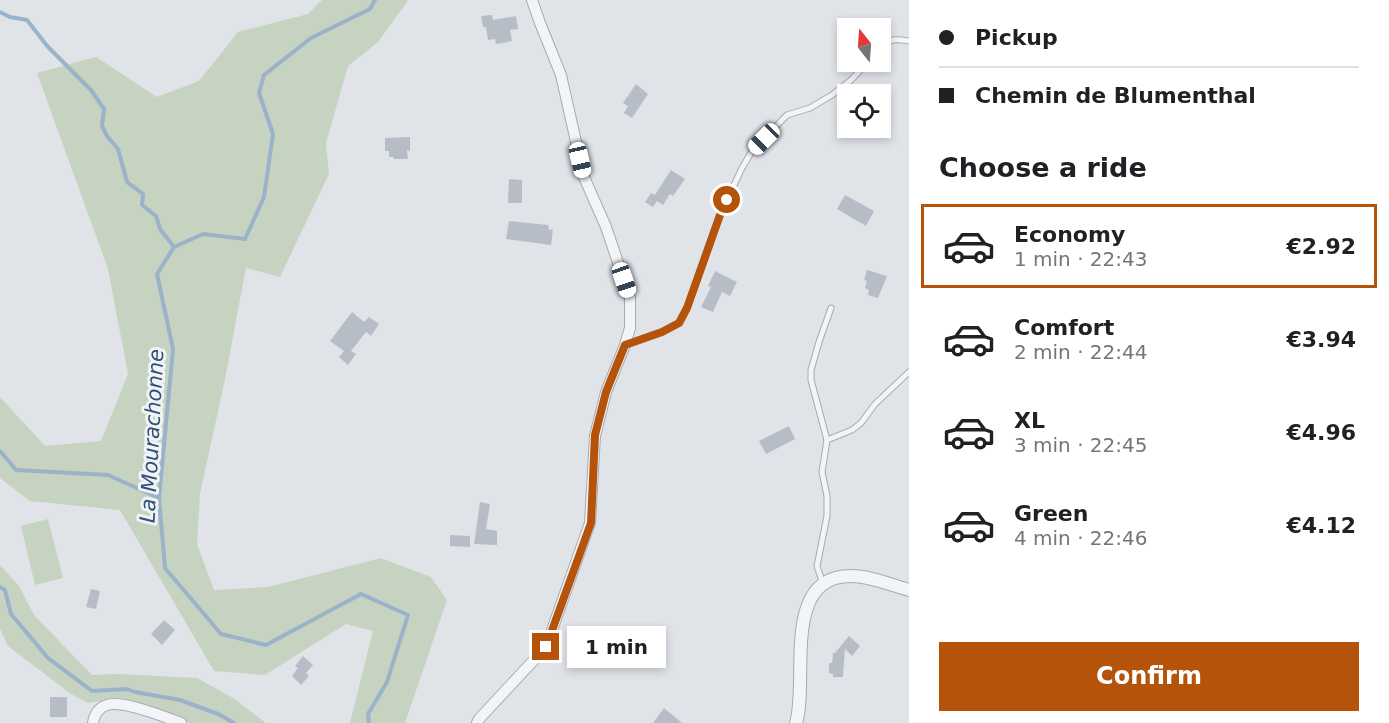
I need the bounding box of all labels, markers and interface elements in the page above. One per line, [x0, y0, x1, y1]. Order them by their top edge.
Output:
north arrow [837, 18, 891, 72]
map controls [837, 18, 891, 138]
text: Pickup [975, 25, 1058, 50]
text: Chemin de Blumenthal [975, 83, 1256, 108]
button: locate [837, 84, 891, 138]
car [745, 120, 783, 158]
car [567, 140, 593, 180]
text: Choose a ride [939, 152, 1147, 183]
route start [713, 186, 740, 213]
icon: car [942, 219, 996, 273]
text: Economy [1014, 222, 1125, 247]
text: €2.92 [1286, 234, 1356, 259]
text: 1 min · 22:43 [1014, 247, 1148, 271]
car [610, 260, 638, 300]
icon: car [942, 312, 996, 366]
text: Comfort [1014, 315, 1114, 340]
text: €3.94 [1286, 327, 1356, 352]
text: 2 min · 22:44 [1014, 340, 1148, 364]
water label: La Mourachonne [135, 348, 169, 524]
icon: car [942, 405, 996, 459]
text: XL [1014, 408, 1045, 433]
text: €4.96 [1286, 420, 1356, 445]
text: 3 min · 22:45 [1014, 433, 1148, 457]
icon: car [942, 498, 996, 552]
text: Green [1014, 501, 1088, 526]
text: €4.12 [1286, 513, 1356, 538]
text: 4 min · 22:46 [1014, 526, 1148, 550]
callout: 1 min [567, 626, 666, 668]
route end [532, 633, 559, 660]
text: 1 min [585, 635, 648, 659]
button: Confirm [939, 642, 1359, 711]

